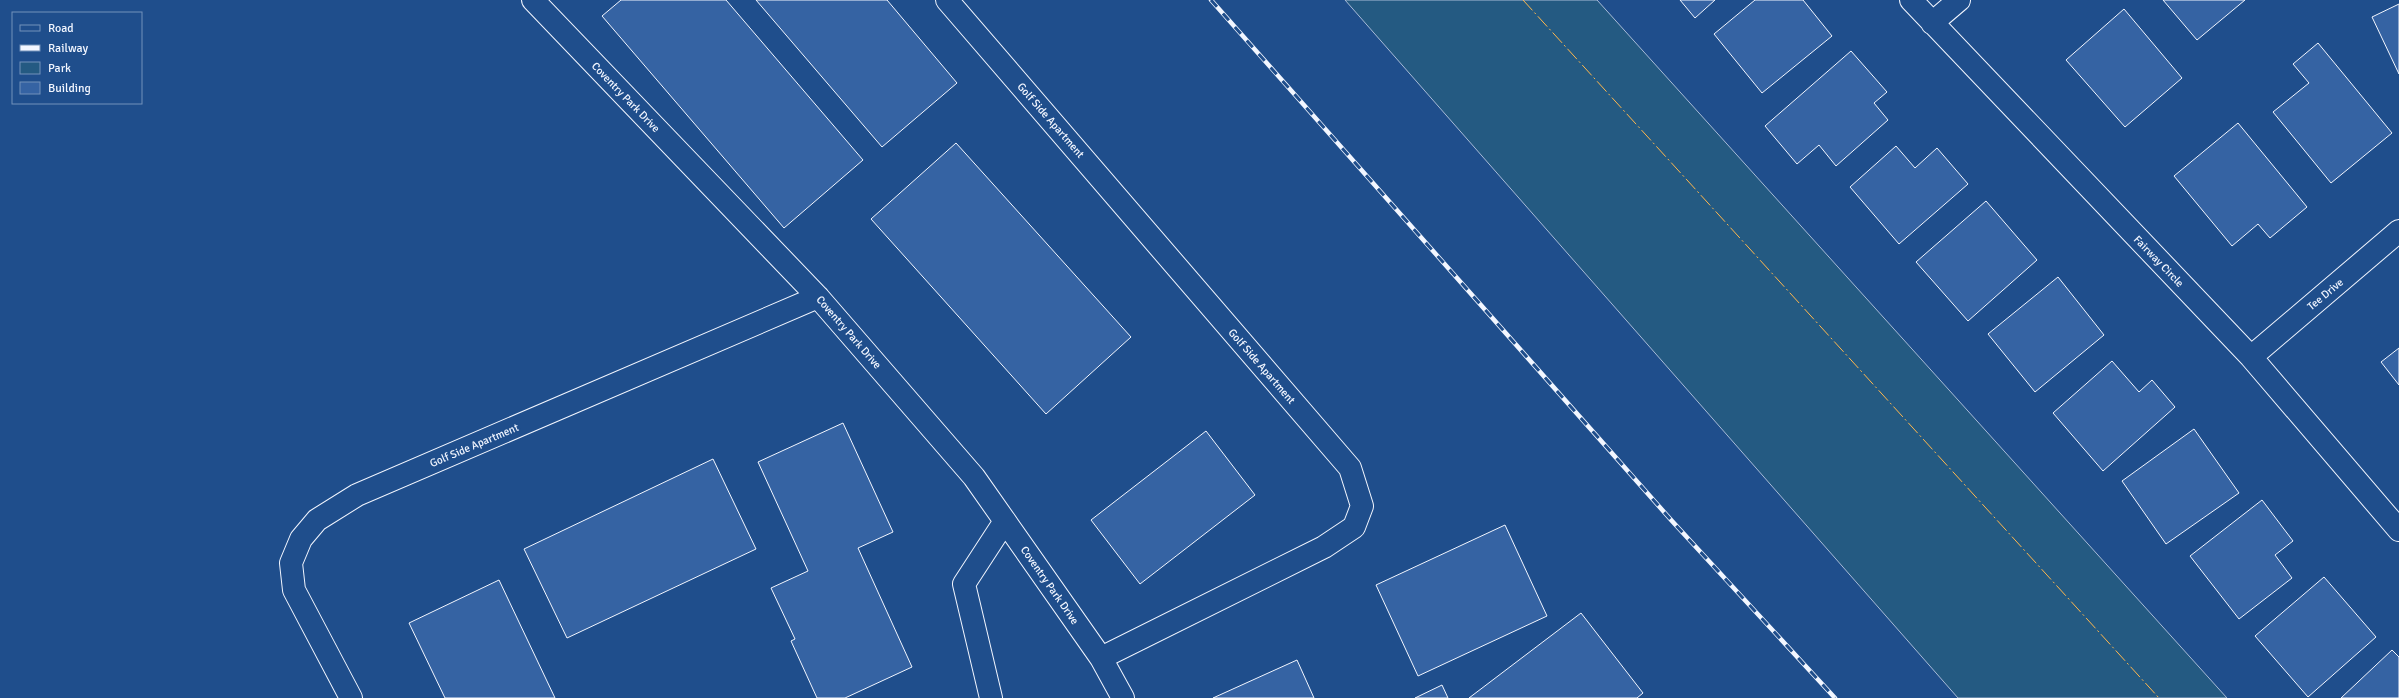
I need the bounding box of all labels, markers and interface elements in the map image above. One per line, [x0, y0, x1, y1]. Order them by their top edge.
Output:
legend [12, 12, 142, 104]
text: Road [48, 21, 74, 36]
text: Railway [48, 41, 88, 56]
street label: Coventry Park Drive [589, 60, 662, 135]
text: Park [48, 61, 71, 76]
street label: Golf Side Apartment [1014, 80, 1087, 161]
text: Building [48, 81, 91, 96]
street label: Fairway Circle [2131, 233, 2186, 290]
street label: Tee Drive [2305, 276, 2346, 313]
street label: Coventry Park Drive [813, 293, 884, 371]
street label: Golf Side Apartment [1225, 326, 1298, 407]
street label: Golf Side Apartment [428, 421, 521, 470]
street label: Coventry Park Drive [1018, 544, 1081, 627]

